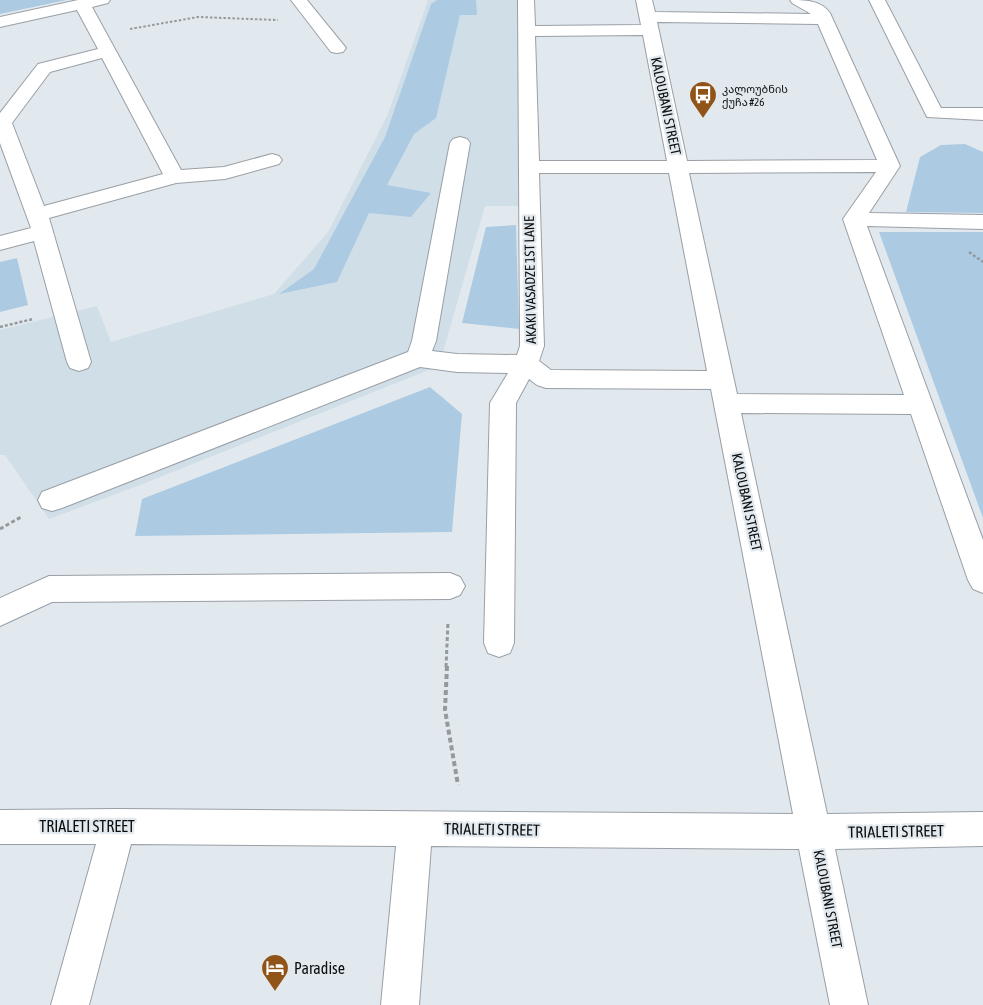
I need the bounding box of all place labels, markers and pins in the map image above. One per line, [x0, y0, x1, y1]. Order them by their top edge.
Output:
bus stop icon: კალოუბნის ქუჩა #26 [688, 80, 718, 119]
place label: კალოუბნის ქუჩა #26 [722, 83, 788, 109]
hotel icon: Paradise [260, 953, 290, 992]
place label: Paradise [294, 959, 345, 977]

